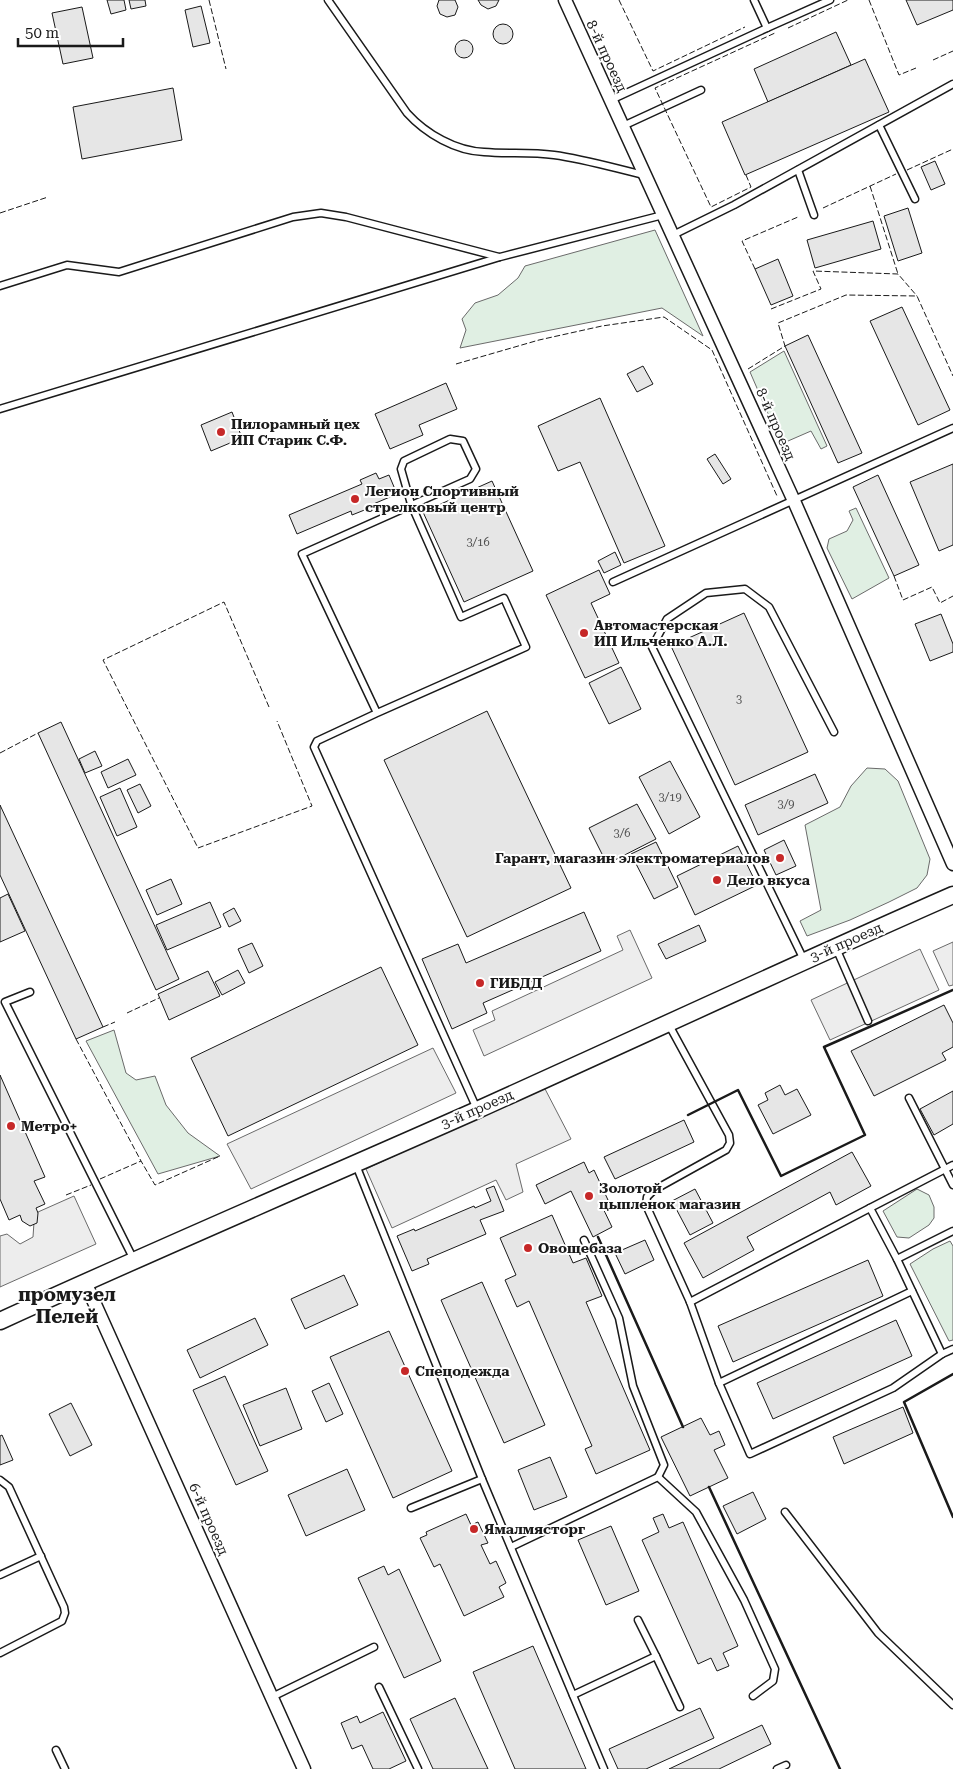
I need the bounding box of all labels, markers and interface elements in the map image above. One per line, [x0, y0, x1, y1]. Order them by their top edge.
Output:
scale bar [18, 15, 122, 47]
street label: 8-й проезд [583, 18, 631, 95]
text: 50 m [25, 24, 60, 42]
street label: 8-й проезд [753, 385, 799, 463]
place label: Пилорамный цех ИП Старик С.Ф. [231, 416, 361, 448]
marker: Пилорамный цех ИП Старик С.Ф. [215, 426, 227, 438]
place label: Легион Спортивный стрелковый центр [365, 483, 519, 515]
marker: Легион Спортивный стрелковый центр [349, 493, 361, 505]
house number: 3/16 [466, 536, 490, 549]
place label: Автомастерская ИП Ильченко А.Л. [594, 617, 728, 649]
marker: Автомастерская ИП Ильченко А.Л. [578, 627, 590, 639]
house number: 3 [736, 693, 742, 706]
house number: 3/19 [658, 791, 682, 804]
house number: 3/9 [778, 798, 794, 811]
house number: 3/6 [614, 827, 630, 840]
place label: Гарант, магазин электроматериалов [495, 850, 770, 866]
marker: Гарант, магазин электроматериалов [774, 852, 786, 864]
place label: Дело вкуса [727, 872, 811, 888]
marker: Дело вкуса [711, 874, 723, 886]
street label: 3-й проезд [807, 919, 885, 965]
place label: ГИБДД [490, 975, 542, 991]
marker: ГИБДД [474, 977, 486, 989]
street label: 3-й проезд [438, 1086, 516, 1132]
place label: Метро+ [21, 1118, 77, 1134]
marker: Метро+ [5, 1120, 17, 1132]
place label: Золотой цыпленок магазин [599, 1180, 741, 1212]
marker: Золотой цыпленок магазин [583, 1190, 595, 1202]
place label: Овощебаза [538, 1240, 623, 1256]
marker: Овощебаза [522, 1242, 534, 1254]
district label: промузел Пелей [18, 1283, 116, 1328]
place label: Спецодежда [415, 1363, 510, 1379]
marker: Спецодежда [399, 1365, 411, 1377]
street label: 6-й проезд [186, 1480, 232, 1558]
place label: Ямалмясторг [484, 1521, 585, 1537]
marker: Ямалмясторг [468, 1523, 480, 1535]

